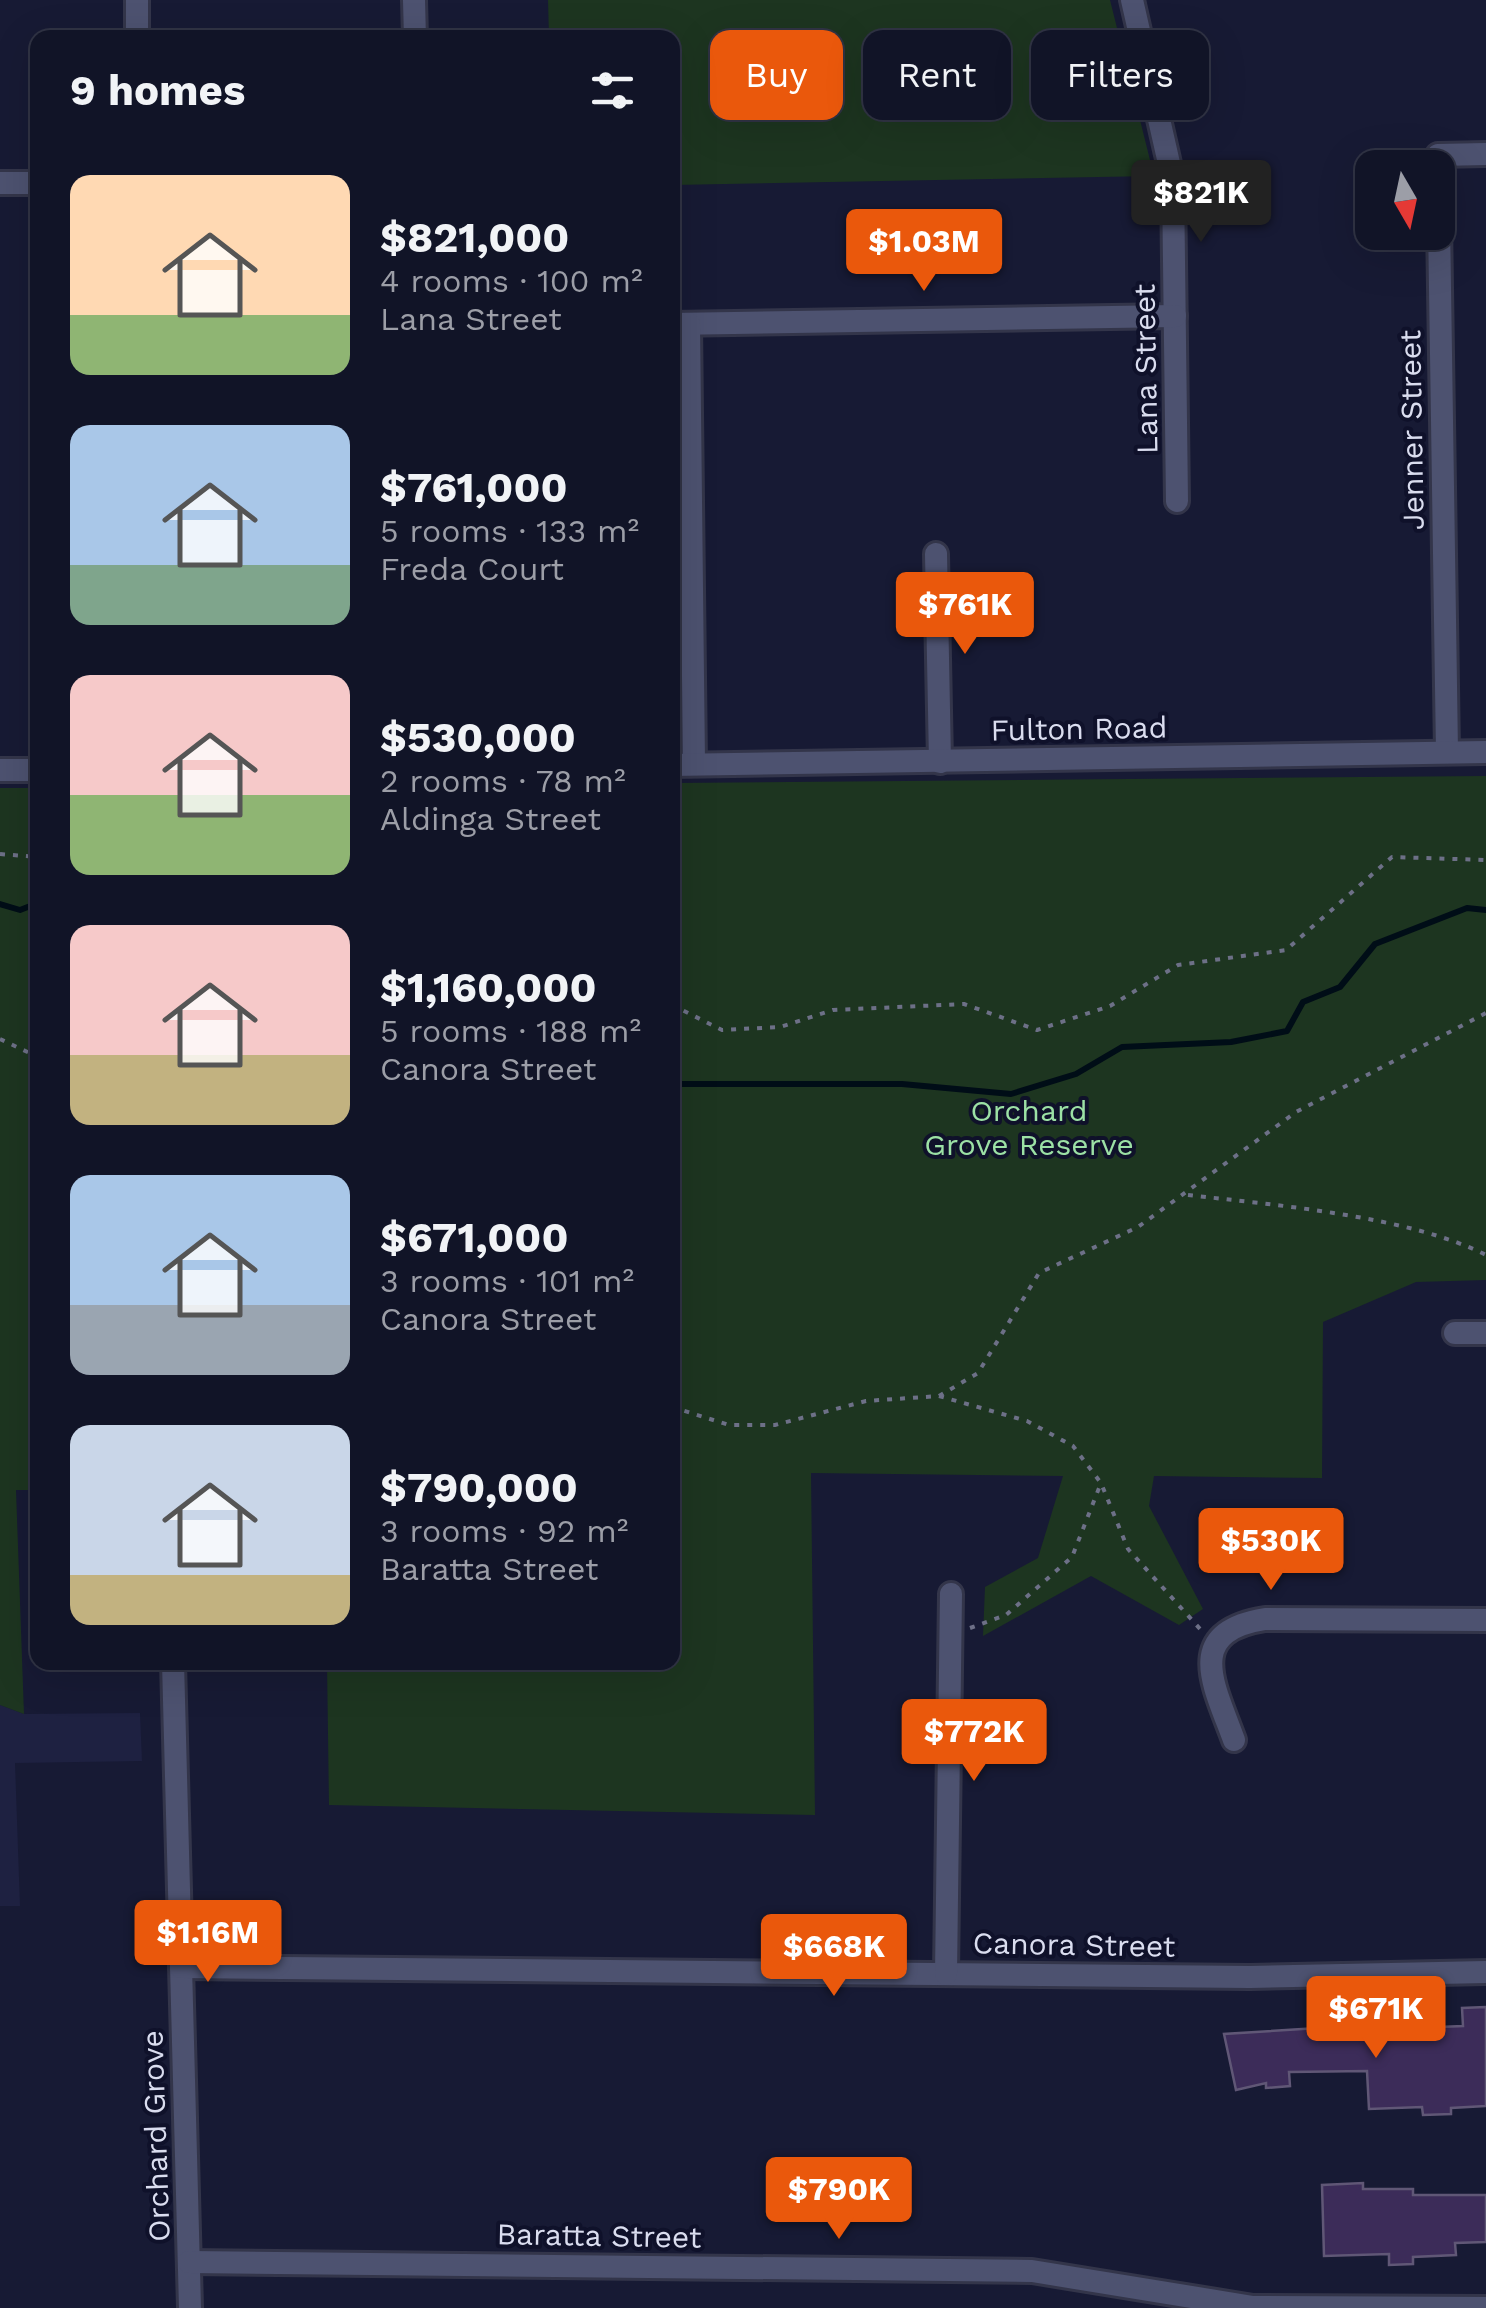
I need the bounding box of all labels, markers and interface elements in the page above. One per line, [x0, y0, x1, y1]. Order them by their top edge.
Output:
chip: Buy [710, 30, 843, 120]
chip: Rent [863, 30, 1011, 120]
chip: Filters [1031, 30, 1209, 120]
icon: filters [585, 63, 640, 118]
text: 9 homes [70, 66, 245, 115]
north arrow [1355, 150, 1455, 250]
map controls [1355, 150, 1455, 250]
pin: $821K [1131, 160, 1271, 245]
text: $821K [1153, 173, 1249, 211]
pin: $1.03M [843, 209, 1005, 294]
text: $821,000 [380, 213, 569, 262]
icon: home [150, 215, 270, 335]
text: $1.03M [868, 222, 980, 260]
text: 4 rooms · 100 m² [380, 262, 643, 300]
street label: Lana Street [1127, 283, 1164, 454]
text: Lana Street [380, 300, 562, 338]
street label: Jenner Street [1392, 329, 1431, 531]
text: $761,000 [380, 463, 568, 512]
icon: home [150, 465, 270, 585]
text: 5 rooms · 133 m² [380, 512, 639, 550]
text: Freda Court [380, 550, 564, 588]
pin: $761K [895, 572, 1035, 657]
text: $761K [918, 585, 1012, 623]
street label: Fulton Road [990, 709, 1168, 748]
text: $530,000 [380, 713, 576, 762]
icon: home [150, 715, 270, 835]
text: 2 rooms · 78 m² [380, 762, 626, 800]
text: Aldinga Street [380, 800, 601, 838]
text: $1,160,000 [380, 963, 597, 1012]
icon: home [150, 965, 270, 1085]
text: 5 rooms · 188 m² [380, 1012, 641, 1050]
text: Canora Street [380, 1050, 596, 1088]
park label: Orchard Grove Reserve [924, 1093, 1134, 1162]
text: $671,000 [380, 1213, 568, 1262]
icon: home [150, 1215, 270, 1335]
text: 3 rooms · 101 m² [380, 1262, 634, 1300]
text: Canora Street [380, 1300, 596, 1338]
text: $790,000 [380, 1463, 578, 1512]
icon: home [150, 1465, 270, 1585]
pin: $530K [1201, 1508, 1341, 1593]
text: 3 rooms · 92 m² [380, 1512, 628, 1550]
text: $530K [1221, 1521, 1321, 1559]
text: Baratta Street [380, 1550, 598, 1588]
pin: $772K [904, 1699, 1044, 1784]
text: $772K [924, 1712, 1024, 1750]
pin: $1.16M [127, 1900, 289, 1985]
text: $1.16M [157, 1913, 259, 1951]
pin: $668K [764, 1914, 904, 1999]
street label: Canora Street [972, 1925, 1176, 1964]
text: $668K [783, 1927, 885, 1965]
pin: $671K [1306, 1976, 1446, 2061]
text: $671K [1329, 1989, 1423, 2027]
street label: Orchard Grove [134, 2030, 177, 2242]
pin: $790K [769, 2157, 909, 2242]
text: $790K [788, 2170, 890, 2208]
street label: Baratta Street [496, 2216, 702, 2255]

